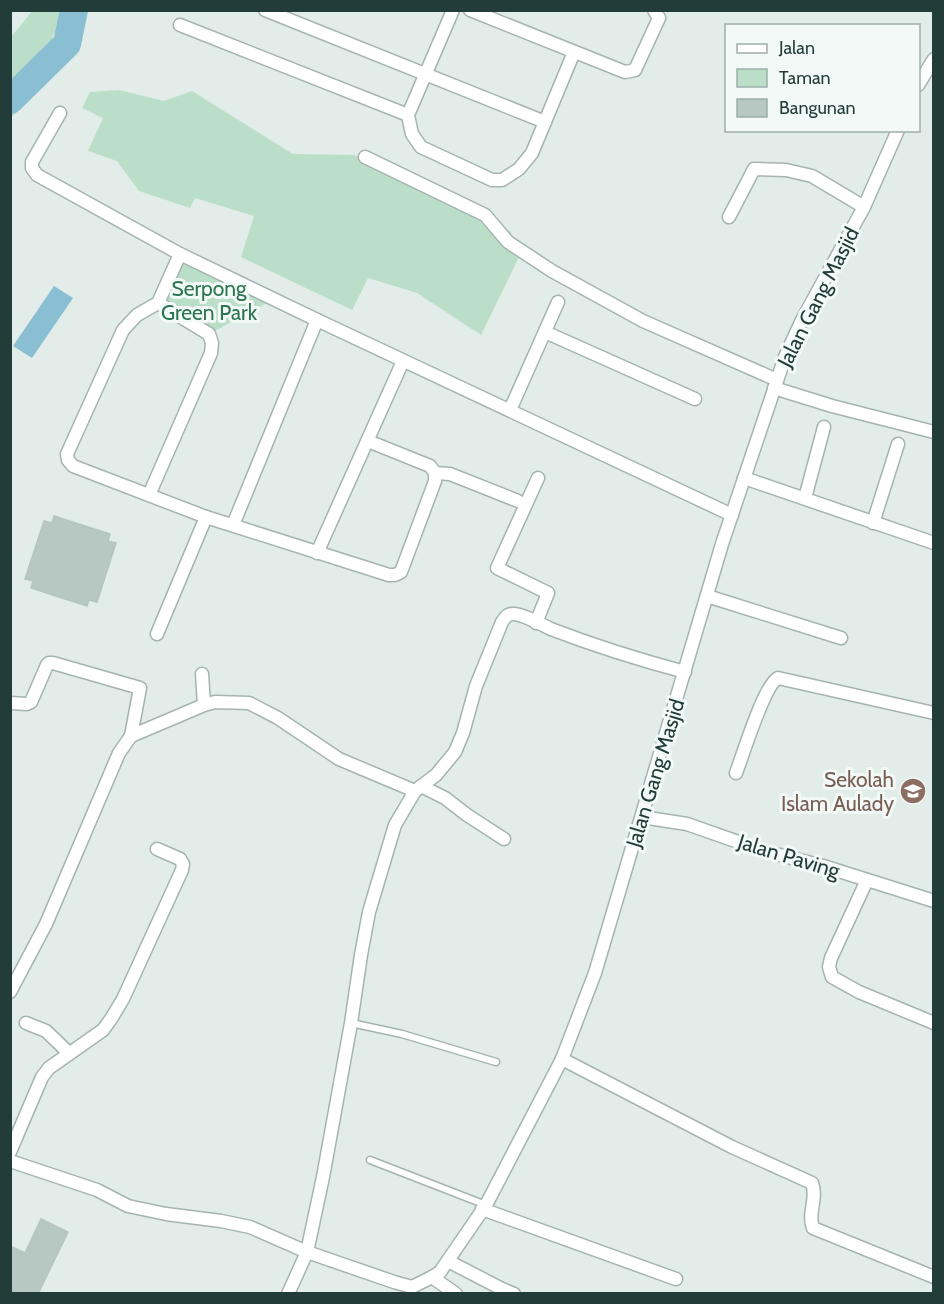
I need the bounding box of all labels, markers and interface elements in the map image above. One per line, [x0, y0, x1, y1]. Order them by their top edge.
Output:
legend [725, 24, 920, 132]
text: Jalan [778, 37, 815, 59]
text: Taman [779, 67, 831, 89]
text: Bangunan [779, 97, 856, 119]
street label: Jalan Gang Masjid [771, 223, 865, 373]
park label: Serpong Green Park [161, 276, 258, 325]
street label: Jalan Gang Masjid [620, 696, 690, 852]
place label: Sekolah Islam Aulady [781, 767, 894, 816]
school or university icon: Sekolah Islam Aulady [898, 776, 928, 806]
street label: Jalan Paving [734, 828, 843, 883]

